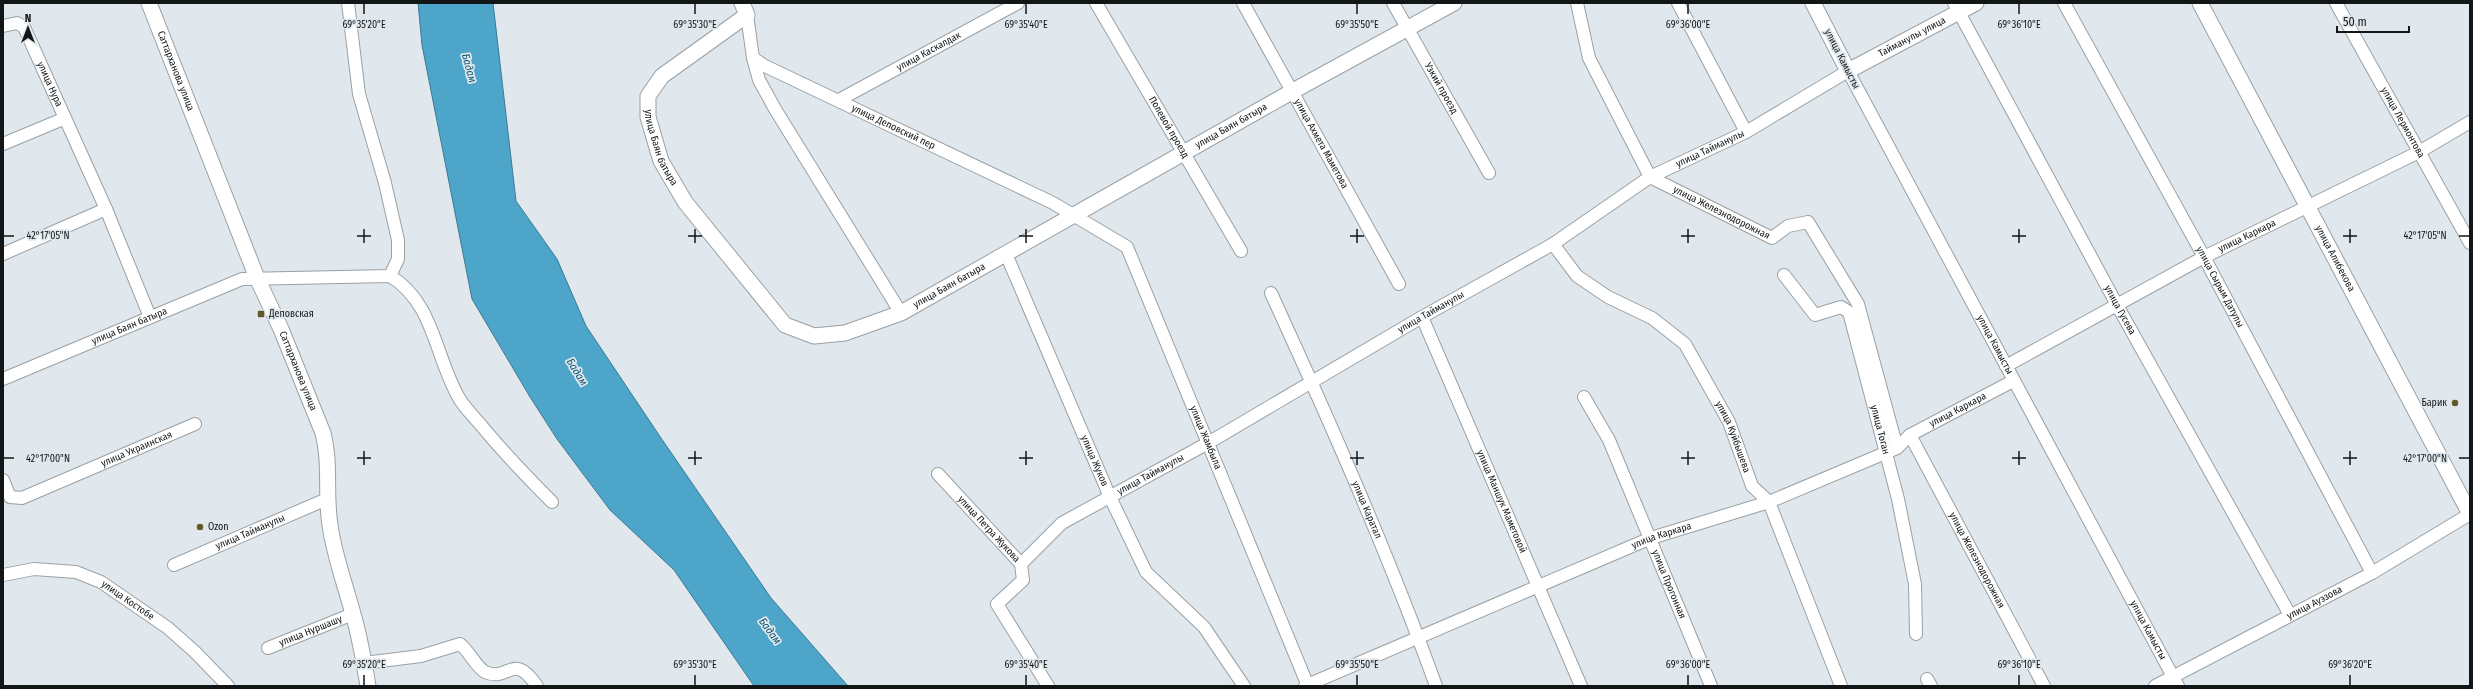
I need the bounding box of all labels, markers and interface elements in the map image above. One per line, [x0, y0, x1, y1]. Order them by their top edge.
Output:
north arrow [8, 8, 48, 48]
scale bar [2337, 8, 2409, 34]
text: N [25, 12, 31, 25]
street label: Тайманулы улица [1876, 14, 1948, 60]
text: 50 m [2343, 15, 2367, 29]
text: 69°35'20"E [342, 19, 386, 31]
text: 69°35'30"E [673, 19, 717, 31]
text: 69°35'40"E [1004, 19, 1048, 31]
text: 69°35'50"E [1335, 19, 1379, 31]
text: 69°36'00"E [1666, 19, 1710, 31]
text: 69°36'10"E [1997, 19, 2041, 31]
street label: улица Камысты [1822, 27, 1862, 91]
street label: Саттарханова улица [155, 29, 197, 113]
street label: улица Каскалдак [895, 29, 963, 74]
water label: Бадам [459, 52, 479, 84]
street label: улица Нура [34, 60, 65, 109]
street label: Узкий проезд [1422, 60, 1460, 116]
street label: улица Лермонтова [2378, 85, 2427, 160]
street label: Полевой проезд [1146, 94, 1191, 160]
street label: улица Ахмета Маметова [1291, 97, 1351, 191]
street label: улица Баян батыра [1193, 101, 1269, 151]
street label: улица Деповский пер [850, 102, 937, 152]
street label: улица Баян батыра [642, 109, 680, 188]
street label: улица Тайманулы [1674, 128, 1746, 170]
street label: улица Железнодорожная [1671, 184, 1772, 242]
street label: улица Каркара [2216, 217, 2278, 255]
street label: улица Алибекова [2313, 223, 2357, 294]
text: 42°17'05"N [26, 230, 70, 242]
text: 42°17'05"N [2403, 230, 2447, 242]
street label: улица Сырым Датулы [2193, 244, 2246, 330]
street label: улица Баян батыра [911, 260, 987, 311]
street label: улица Гусева [2102, 283, 2138, 337]
street label: улица Тайманулы [1396, 289, 1466, 336]
street label: улица Баян батыра [90, 305, 169, 347]
place label: Деповская [268, 308, 314, 320]
marker: Деповская [256, 309, 266, 319]
street label: улица Камысты [1974, 313, 2016, 376]
street label: Саттарханова улица [276, 329, 319, 413]
water label: Бадам [564, 356, 590, 388]
street label: улица Каркара [1927, 390, 1988, 430]
place label: Барик [2421, 397, 2447, 409]
marker: Барик [2450, 398, 2460, 408]
street label: улица Куйбышева [1713, 399, 1753, 474]
street label: улица Жамбыла [1187, 404, 1224, 471]
street label: улица Тоган [1868, 404, 1892, 456]
street label: улица Украинская [99, 428, 174, 470]
street label: улица Жуков [1078, 434, 1111, 488]
street label: улица Маншук Маметовой [1474, 448, 1529, 555]
street label: улица Тайманулы [1115, 451, 1186, 498]
text: 42°17'00"N [26, 453, 70, 465]
text: 42°17'00"N [2403, 453, 2447, 465]
street label: улица Каратал [1349, 479, 1384, 540]
street label: улица Петра Жукова [955, 493, 1023, 565]
street label: улица Железнодорожная [1946, 510, 2007, 610]
street label: улица Тайманулы [214, 512, 287, 552]
street label: улица Каркара [1630, 520, 1693, 552]
place label: Ozon [208, 521, 229, 533]
marker: Ozon [195, 522, 205, 532]
street label: улица Прогонная [1649, 548, 1688, 621]
street label: улица Костобе [99, 578, 156, 623]
street label: улица Ауэзова [2285, 583, 2344, 622]
street label: улица Камысты [2127, 598, 2169, 662]
street label: улица Нуршашу [277, 613, 345, 649]
water label: Бадам [756, 615, 784, 647]
text: 69°35'20"E [342, 659, 386, 671]
text: 69°35'30"E [673, 659, 717, 671]
text: 69°35'40"E [1004, 659, 1048, 671]
text: 69°35'50"E [1335, 659, 1379, 671]
text: 69°36'00"E [1666, 659, 1710, 671]
text: 69°36'10"E [1997, 659, 2041, 671]
text: 69°36'20"E [2328, 659, 2372, 671]

